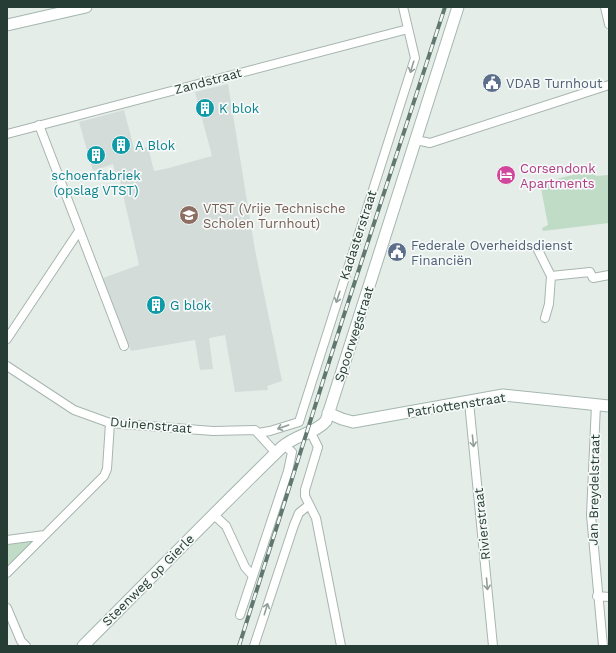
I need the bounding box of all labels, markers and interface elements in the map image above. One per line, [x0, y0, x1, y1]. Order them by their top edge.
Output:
one-way arrow [408, 60, 415, 73]
street label: Zandstraat [173, 65, 244, 97]
public building icon: VDAB Turnhout [481, 72, 503, 94]
place label: VDAB Turnhout [506, 76, 603, 91]
building icon: K blok [194, 97, 216, 119]
place label: K blok [219, 101, 260, 116]
building icon: A Blok [110, 134, 132, 156]
place label: A Blok [135, 138, 176, 153]
building icon: schoenfabriek (opslag VTST) [85, 144, 107, 166]
place label: Corsendonk Apartments [520, 161, 596, 191]
hotel icon: Corsendonk Apartments [495, 164, 517, 186]
place label: schoenfabriek (opslag VTST) [51, 168, 141, 198]
street label: Kadasterstraat [336, 188, 380, 282]
place label: VTST (Vrije Technische Scholen Turnhout) [203, 201, 346, 231]
school or university icon: VTST (Vrije Technische Scholen Turnhout) [178, 204, 200, 226]
place label: Federale Overheidsdienst Financiën [411, 238, 573, 268]
public building icon: Federale Overheidsdienst Financiën [386, 241, 408, 263]
street label: Spoorwegstraat [331, 284, 377, 384]
one-way arrow [334, 291, 342, 303]
building icon: G blok [145, 294, 167, 316]
place label: G blok [170, 298, 212, 313]
street label: Patriottenstraat [406, 390, 507, 420]
street label: Duinenstraat [110, 414, 193, 436]
one-way arrow [276, 424, 289, 431]
one-way arrow [470, 434, 477, 447]
street label: Jan Breydelstraat [586, 434, 602, 546]
street label: Rivierstraat [471, 487, 493, 561]
street label: Steenweg op Gierle [99, 531, 197, 629]
one-way arrow [484, 577, 491, 590]
one-way arrow [263, 602, 270, 615]

